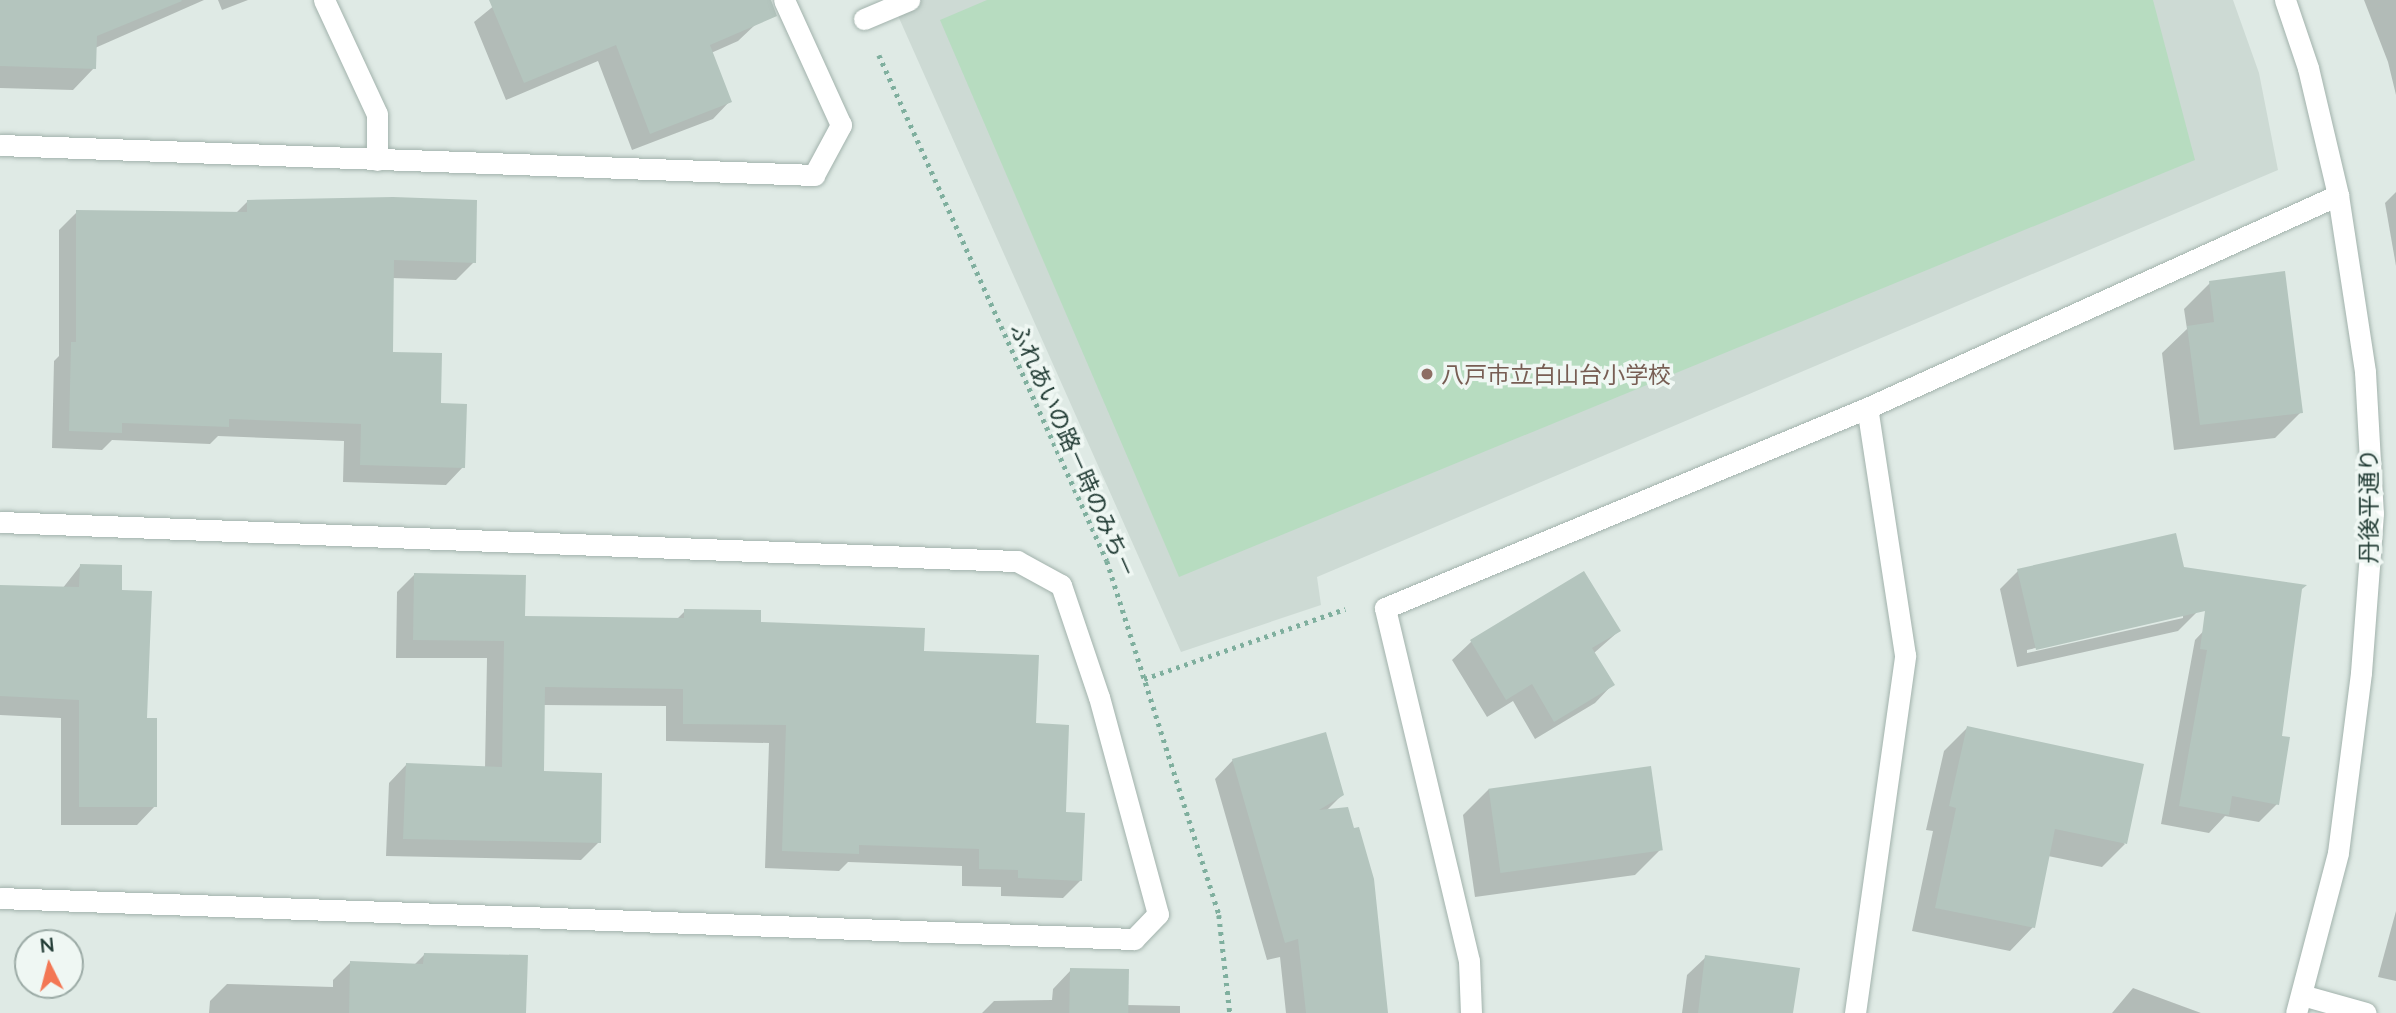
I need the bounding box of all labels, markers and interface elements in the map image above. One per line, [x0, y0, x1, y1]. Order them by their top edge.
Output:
street label: ふれあいの路－時のみち－ [1005, 318, 1143, 582]
place label: 八戸市立白山台小学校 [1441, 360, 1671, 388]
marker: 八戸市立白山台小学校 [1419, 366, 1435, 382]
street label: 丹後平通り [2354, 449, 2382, 563]
north arrow [14, 929, 84, 999]
text: N [38, 932, 55, 957]

